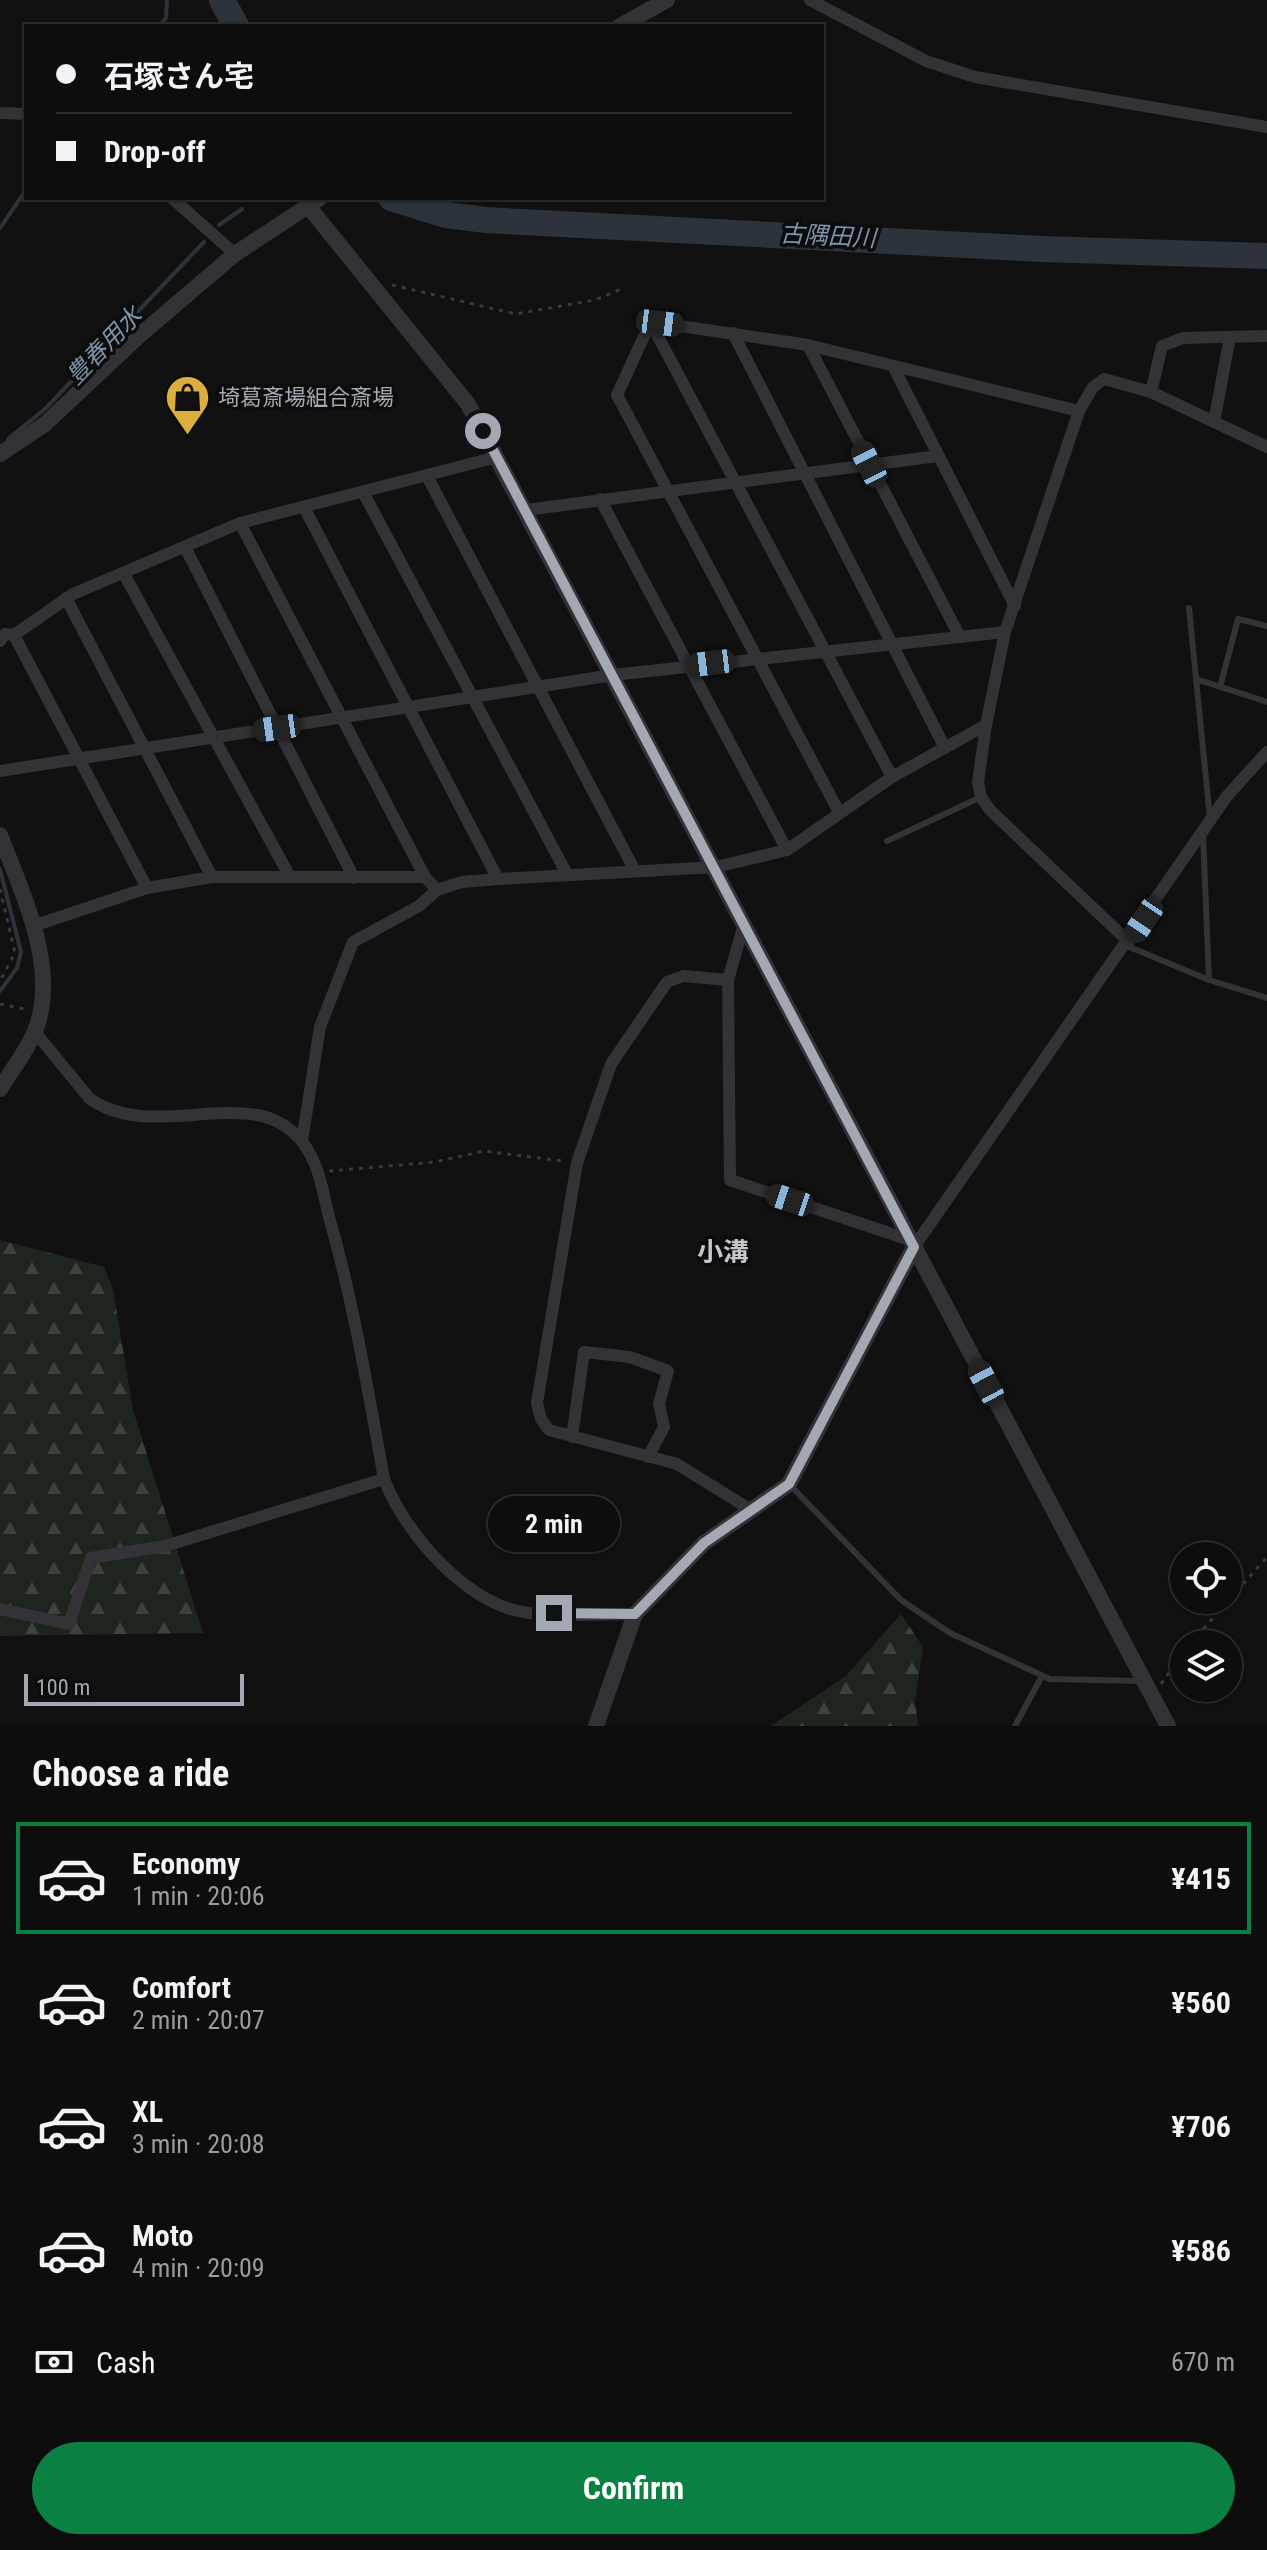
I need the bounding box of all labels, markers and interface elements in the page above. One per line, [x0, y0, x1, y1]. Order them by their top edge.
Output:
text: 石塚さん宅 [104, 59, 254, 94]
text: Drop-off [104, 134, 206, 169]
water label: 古隅田川 [779, 220, 880, 253]
water label: 豊春用水 [61, 300, 149, 390]
car [635, 308, 685, 338]
shop icon: 埼葛斎場組合斎場 [163, 373, 211, 436]
place label: 埼葛斎場組合斎場 [218, 385, 394, 410]
route start [465, 413, 501, 449]
car [847, 437, 891, 491]
car [686, 648, 736, 678]
car [252, 713, 302, 743]
car [1121, 893, 1167, 947]
car [763, 1181, 817, 1219]
district label: 小溝 [697, 1237, 749, 1267]
car [964, 1356, 1008, 1410]
callout: 2 min [488, 1497, 620, 1553]
text: 2 min [525, 1509, 583, 1539]
map controls [1170, 1542, 1242, 1702]
button: locate [1170, 1542, 1242, 1614]
route end [536, 1595, 572, 1631]
button: layers [1170, 1630, 1242, 1702]
scale bar [24, 1670, 244, 1706]
text: 100 m [36, 1675, 90, 1700]
text: Choose a ride [32, 1753, 229, 1795]
icon: car [36, 1842, 108, 1914]
text: Economy [132, 1846, 240, 1881]
text: ¥415 [1171, 1861, 1231, 1896]
text: 1 min · 20:06 [132, 1881, 265, 1911]
icon: car [36, 1966, 108, 2038]
text: Comfort [132, 1970, 231, 2005]
text: ¥560 [1171, 1985, 1231, 2020]
text: 2 min · 20:07 [132, 2005, 265, 2035]
icon: car [36, 2090, 108, 2162]
text: XL [132, 2094, 163, 2129]
text: ¥706 [1171, 2109, 1231, 2144]
text: 3 min · 20:08 [132, 2129, 265, 2159]
icon: car [36, 2214, 108, 2286]
text: Moto [132, 2218, 193, 2253]
text: ¥586 [1171, 2233, 1231, 2268]
text: 4 min · 20:09 [132, 2253, 265, 2283]
icon: cash [32, 2340, 76, 2384]
text: Cash [96, 2345, 156, 2380]
text: 670 m [1171, 2347, 1235, 2377]
button: Confirm [32, 2442, 1235, 2534]

